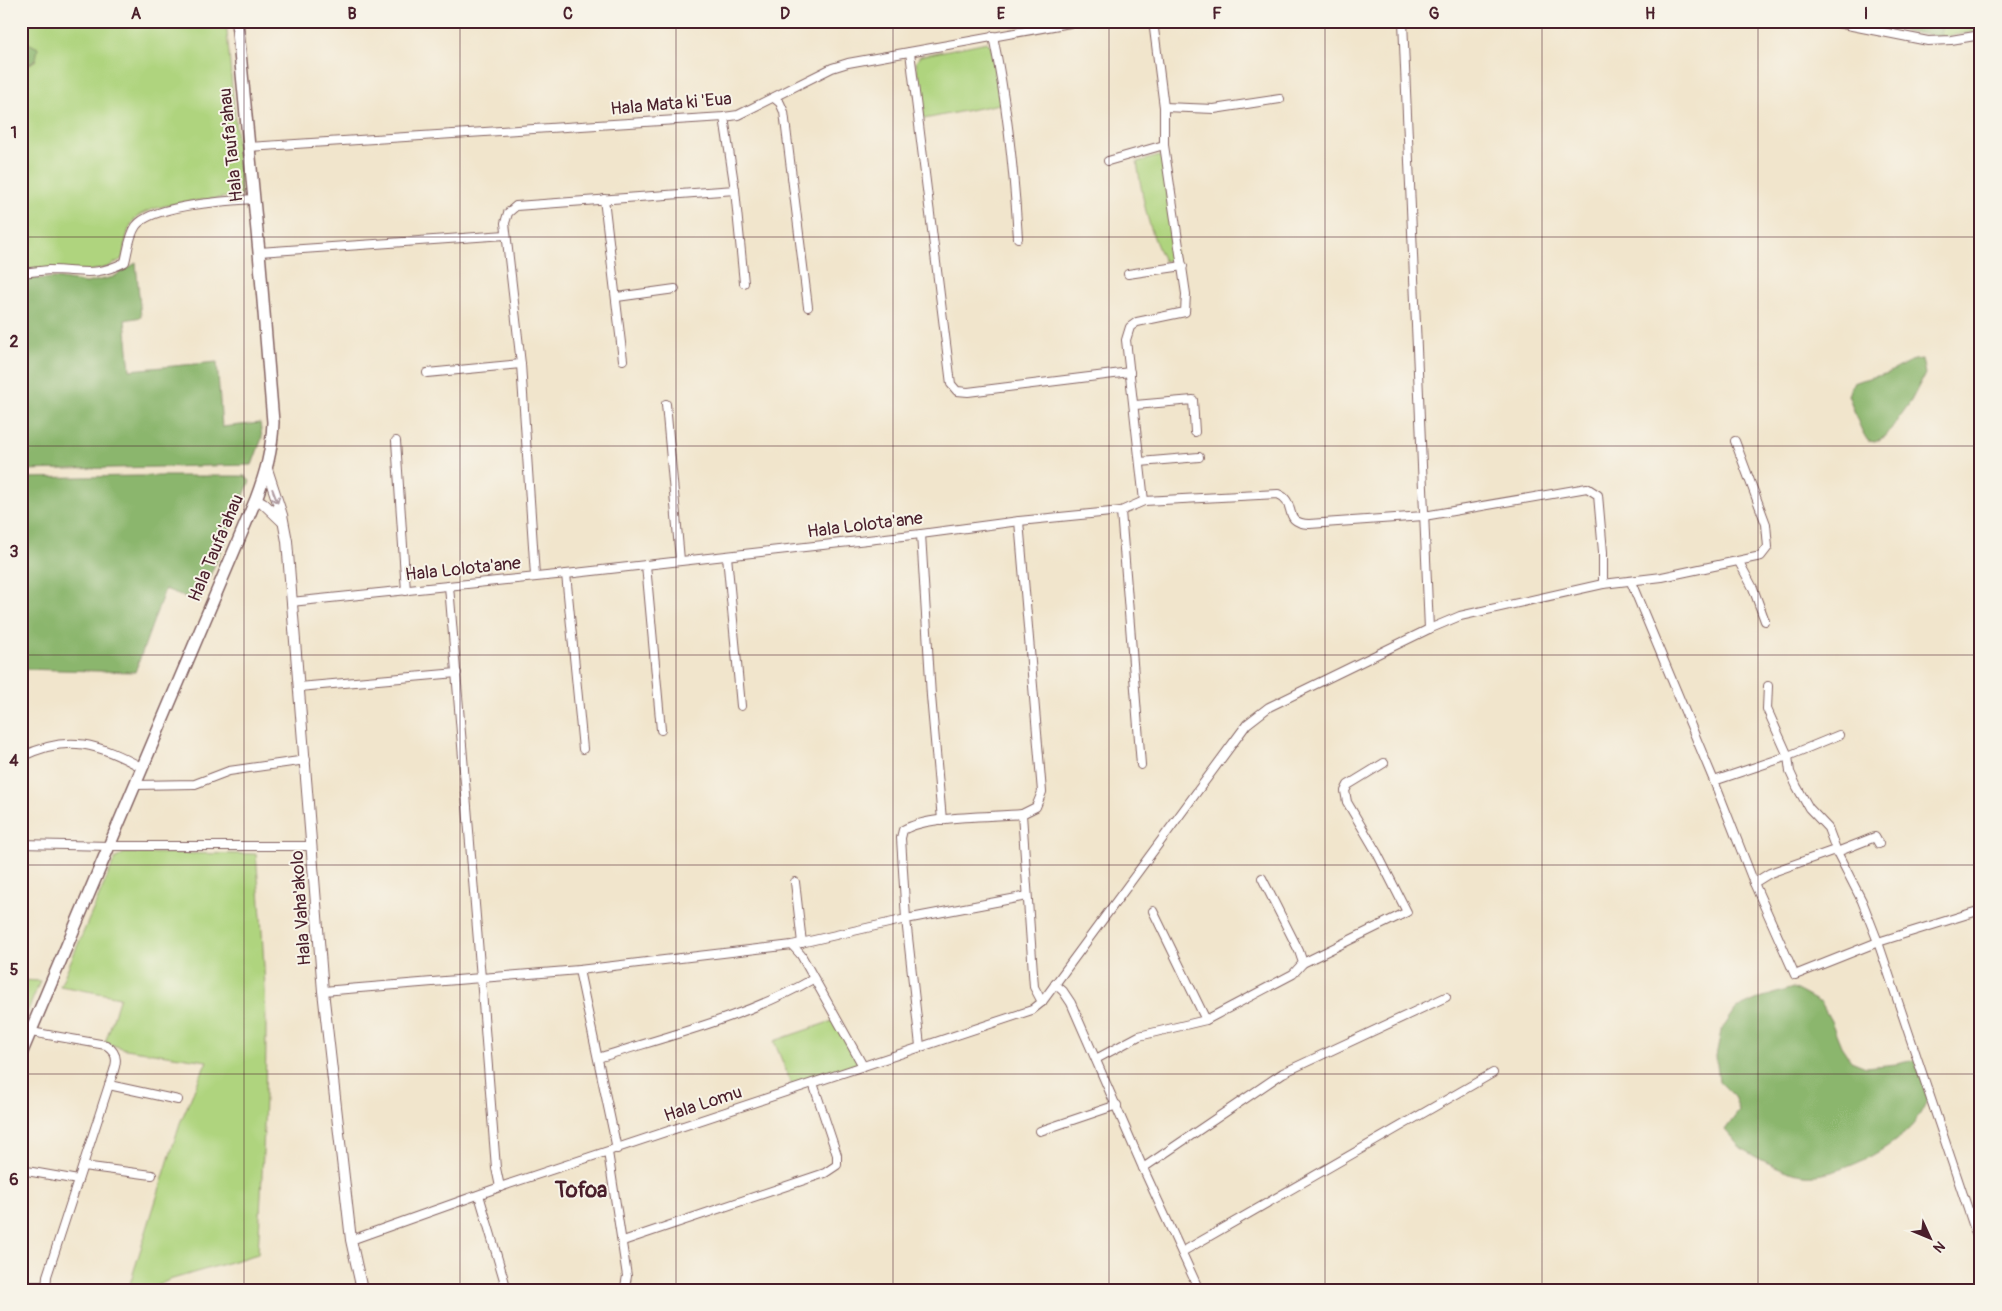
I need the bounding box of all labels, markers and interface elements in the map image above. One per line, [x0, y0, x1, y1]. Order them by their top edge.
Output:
text: A [131, 4, 142, 24]
text: B [347, 4, 357, 24]
text: C [563, 4, 573, 24]
text: D [780, 4, 790, 24]
text: E [997, 4, 1006, 24]
text: F [1212, 4, 1222, 24]
text: G [1429, 4, 1440, 24]
text: H [1645, 4, 1655, 24]
text: I [1864, 4, 1868, 24]
street label: Hala Taufa'ahau [214, 87, 248, 203]
street label: Hala Mata ki 'Eua [609, 87, 733, 121]
text: 1 [11, 123, 17, 143]
text: 2 [10, 332, 19, 352]
one-way arrow [271, 487, 280, 503]
street label: Hala Taufa'ahau [183, 491, 249, 605]
street label: Hala Lolota'ane [806, 506, 924, 543]
text: 3 [10, 542, 19, 562]
street label: Hala Lolota'ane [404, 551, 522, 587]
text: 4 [9, 751, 19, 771]
street label: Hala Vaha'akolo [285, 849, 316, 966]
text: 5 [10, 960, 19, 980]
street label: Hala Lomu [661, 1081, 745, 1127]
text: 6 [9, 1170, 19, 1190]
district label: Tofoa [554, 1176, 607, 1204]
north arrow [1904, 1214, 1954, 1264]
text: N [1930, 1237, 1948, 1256]

